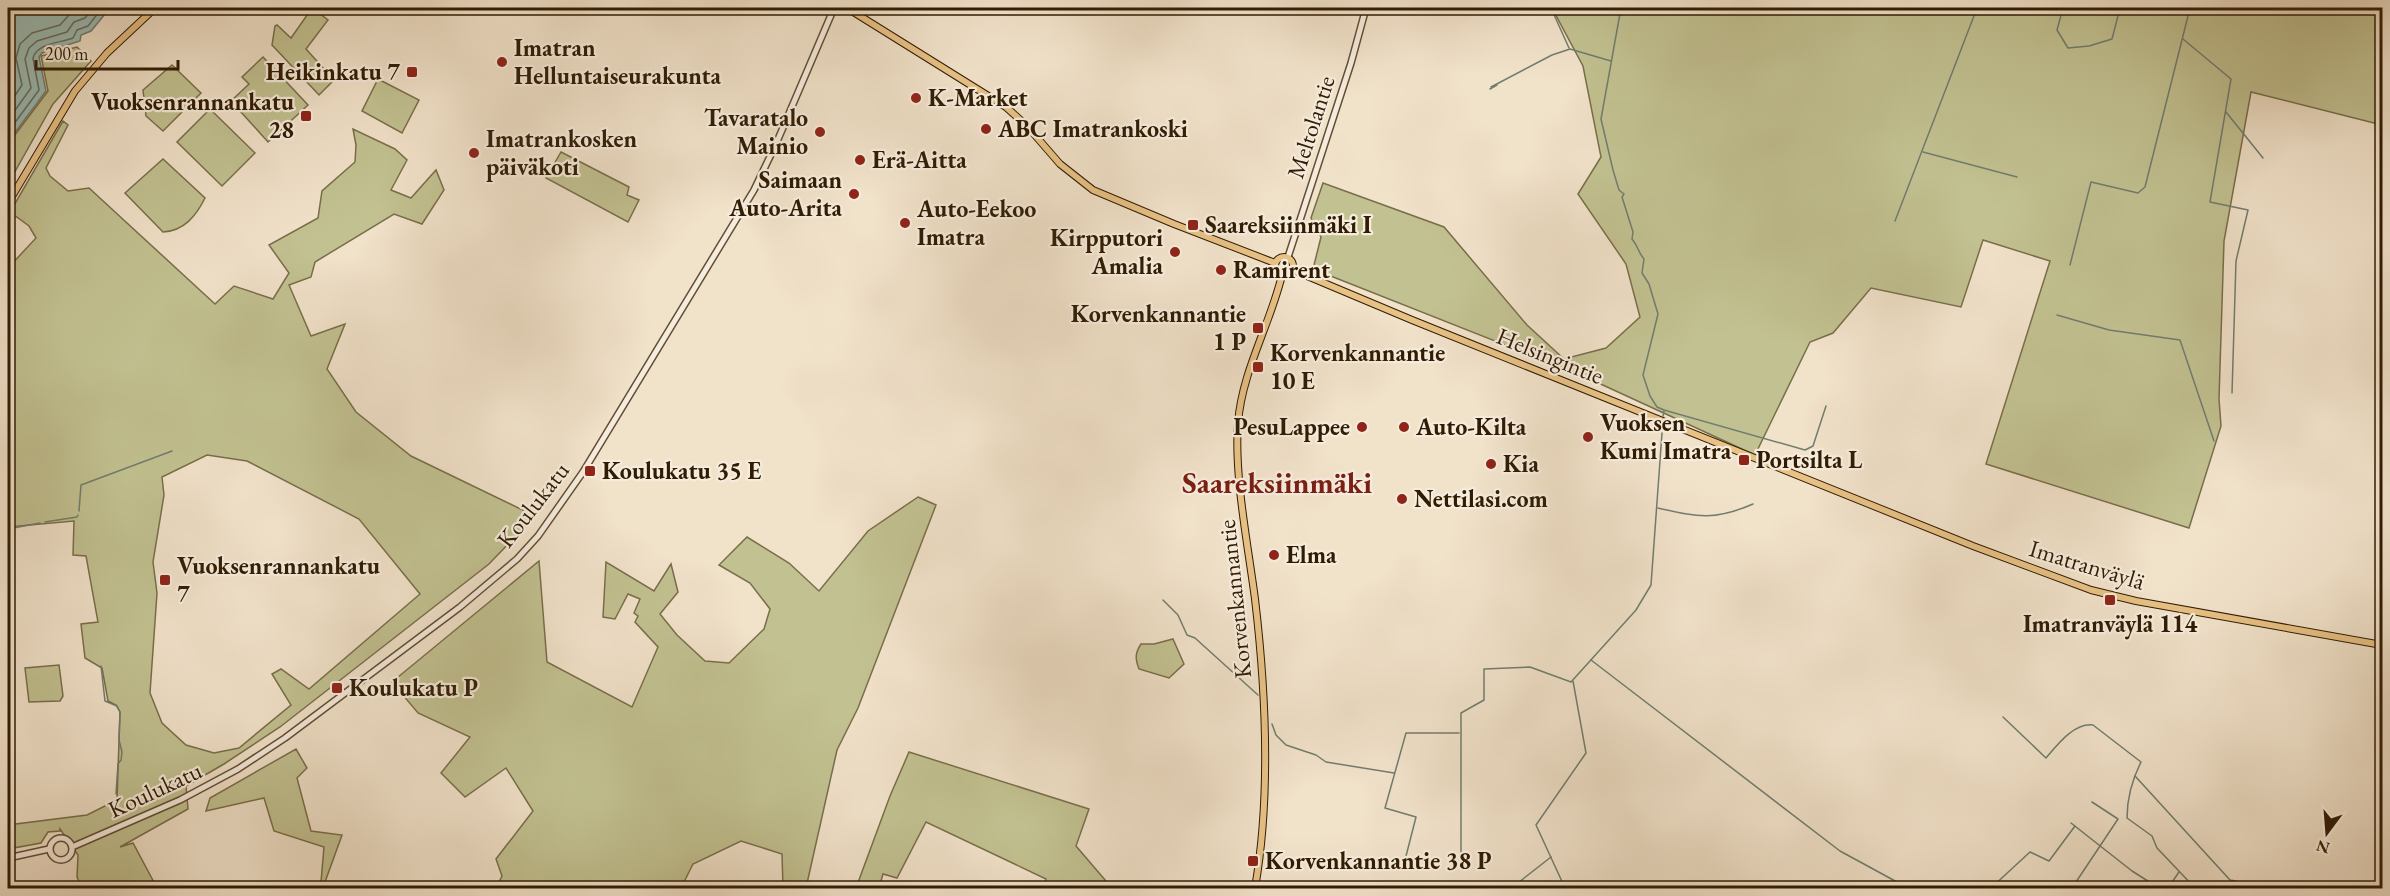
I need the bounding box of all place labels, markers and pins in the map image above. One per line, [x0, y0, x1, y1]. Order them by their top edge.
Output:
place label: Imatran Helluntaiseurakunta [514, 32, 722, 91]
marker: Imatran Helluntaiseurakunta [495, 55, 509, 69]
place label: Heikinkatu 7 [266, 56, 400, 87]
marker: Heikinkatu 7 [405, 65, 419, 79]
place label: K-Market [928, 82, 1028, 113]
place label: Vuoksenrannankatu 28 [91, 86, 295, 145]
marker: K-Market [909, 91, 923, 105]
place label: Tavaratalo Mainio [704, 102, 808, 161]
marker: Vuoksenrannankatu 28 [299, 109, 313, 123]
place label: ABC Imatrankoski [997, 113, 1188, 144]
marker: ABC Imatrankoski [979, 122, 993, 136]
place label: Imatrankosken päiväkoti [486, 123, 638, 182]
marker: Tavaratalo Mainio [813, 125, 827, 139]
place label: Erä-Aitta [872, 144, 967, 175]
marker: Imatrankosken päiväkoti [467, 146, 481, 160]
marker: Erä-Aitta [853, 153, 867, 167]
place label: Saimaan Auto-Arita [728, 164, 842, 223]
marker: Saimaan Auto-Arita [847, 187, 861, 201]
place label: Auto-Eekoo Imatra [916, 193, 1036, 252]
place label: Saareksiinmäki I [1205, 209, 1372, 240]
marker: Auto-Eekoo Imatra [898, 216, 912, 230]
marker: Saareksiinmäki I [1186, 218, 1200, 232]
place label: Kirpputori Amalia [1050, 222, 1163, 281]
marker: Kirpputori Amalia [1168, 245, 1182, 259]
place label: Ramirent [1233, 254, 1330, 285]
marker: Ramirent [1214, 263, 1228, 277]
place label: Korvenkannantie 1 P [1071, 298, 1246, 357]
marker: Korvenkannantie 1 P [1251, 321, 1265, 335]
place label: Korvenkannantie 10 E [1270, 337, 1445, 396]
marker: Korvenkannantie 10 E [1251, 360, 1265, 374]
place label: Vuoksen Kumi Imatra [1600, 407, 1732, 466]
place label: PesuLappee [1233, 411, 1350, 442]
place label: Auto-Kilta [1415, 411, 1527, 442]
marker: PesuLappee [1355, 420, 1369, 434]
marker: Auto-Kilta [1397, 420, 1411, 434]
marker: Vuoksen Kumi Imatra [1581, 430, 1595, 444]
place label: Portsilta L [1756, 444, 1862, 475]
place label: Kia [1503, 448, 1539, 479]
marker: Portsilta L [1737, 453, 1751, 467]
place label: Koulukatu 35 E [602, 455, 762, 486]
marker: Kia [1484, 457, 1498, 471]
marker: Koulukatu 35 E [583, 464, 597, 478]
place label: Nettilasi.com [1414, 483, 1548, 514]
marker: Nettilasi.com [1395, 492, 1409, 506]
place label: Elma [1286, 539, 1337, 570]
marker: Elma [1267, 548, 1281, 562]
place label: Vuoksenrannankatu 7 [177, 550, 381, 609]
marker: Vuoksenrannankatu 7 [158, 573, 172, 587]
marker: Imatranväylä 114 [2103, 593, 2117, 607]
place label: Imatranväylä 114 [2023, 608, 2197, 640]
place label: Koulukatu P [349, 672, 478, 703]
marker: Koulukatu P [330, 681, 344, 695]
place label: Korvenkannantie 38 P [1265, 845, 1492, 876]
marker: Korvenkannantie 38 P [1246, 854, 1260, 868]

